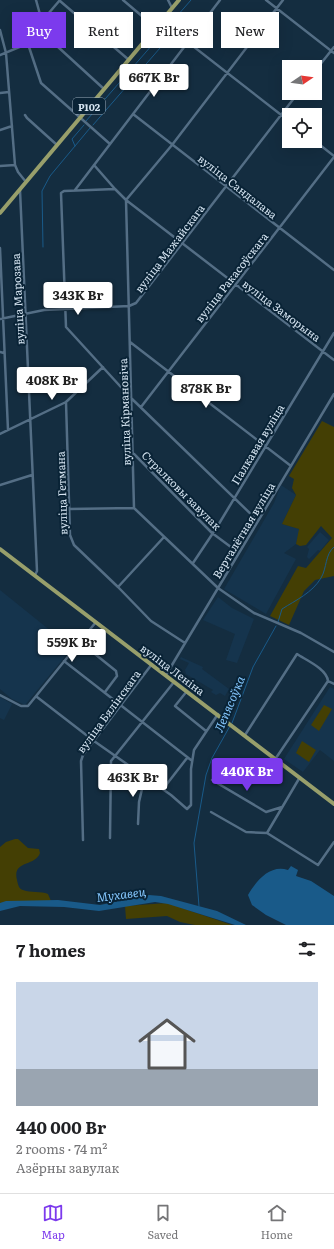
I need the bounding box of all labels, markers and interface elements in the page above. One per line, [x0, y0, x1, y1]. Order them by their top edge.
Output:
chip: Buy [12, 12, 66, 48]
chip: Rent [74, 12, 133, 48]
chip: Filters [141, 12, 213, 48]
chip: New [221, 12, 279, 48]
north arrow [282, 60, 322, 100]
map controls [282, 60, 322, 148]
pin: 667K Br [117, 64, 191, 98]
text: 667K Br [129, 67, 180, 86]
road number: Р102 [73, 98, 105, 114]
button: locate [282, 108, 322, 148]
street label: вуліца Сандалава [195, 150, 281, 222]
street label: вуліца Мажайскага [130, 200, 208, 296]
street label: вуліца Ракасоўскага [191, 229, 271, 325]
street label: вуліца Марозава [7, 253, 27, 345]
street label: вуліца Заморына [239, 275, 325, 345]
pin: 343K Br [41, 282, 115, 316]
text: 343K Br [52, 285, 104, 304]
street label: вуліца Кірмановіча [114, 358, 134, 466]
pin: 408K Br [15, 367, 89, 401]
text: 408K Br [26, 370, 78, 389]
pin: 878K Br [169, 375, 243, 409]
text: 878K Br [181, 378, 231, 397]
street label: Палкавая вуліца [227, 401, 287, 487]
street label: Стралковы завулак [139, 447, 226, 534]
street label: вуліца Гетмана [52, 451, 70, 535]
street label: Верталётная вуліца [208, 479, 278, 581]
pin: 559K Br [35, 629, 109, 663]
text: 559K Br [47, 632, 97, 651]
street label: вуліца Леніна [138, 640, 209, 699]
street label: вуліца Бялінскага [72, 666, 144, 756]
water label: Лепясоўка [209, 673, 249, 735]
pin: 440K Br [210, 758, 284, 792]
text: 440K Br [221, 761, 273, 780]
pin: 463K Br [96, 764, 170, 798]
text: 463K Br [107, 767, 159, 786]
water label: Мухавец [95, 882, 147, 906]
text: 7 homes [16, 937, 86, 962]
icon: filters [296, 938, 318, 960]
icon: home [131, 1008, 203, 1080]
text: 440 000 Br [16, 1114, 106, 1139]
text: 2 rooms · 74 m² [16, 1139, 107, 1158]
text: Азёрны завулак [16, 1158, 119, 1177]
tab: Map [41, 1202, 65, 1242]
tab: Saved [148, 1202, 178, 1242]
tab: Home [261, 1202, 293, 1242]

